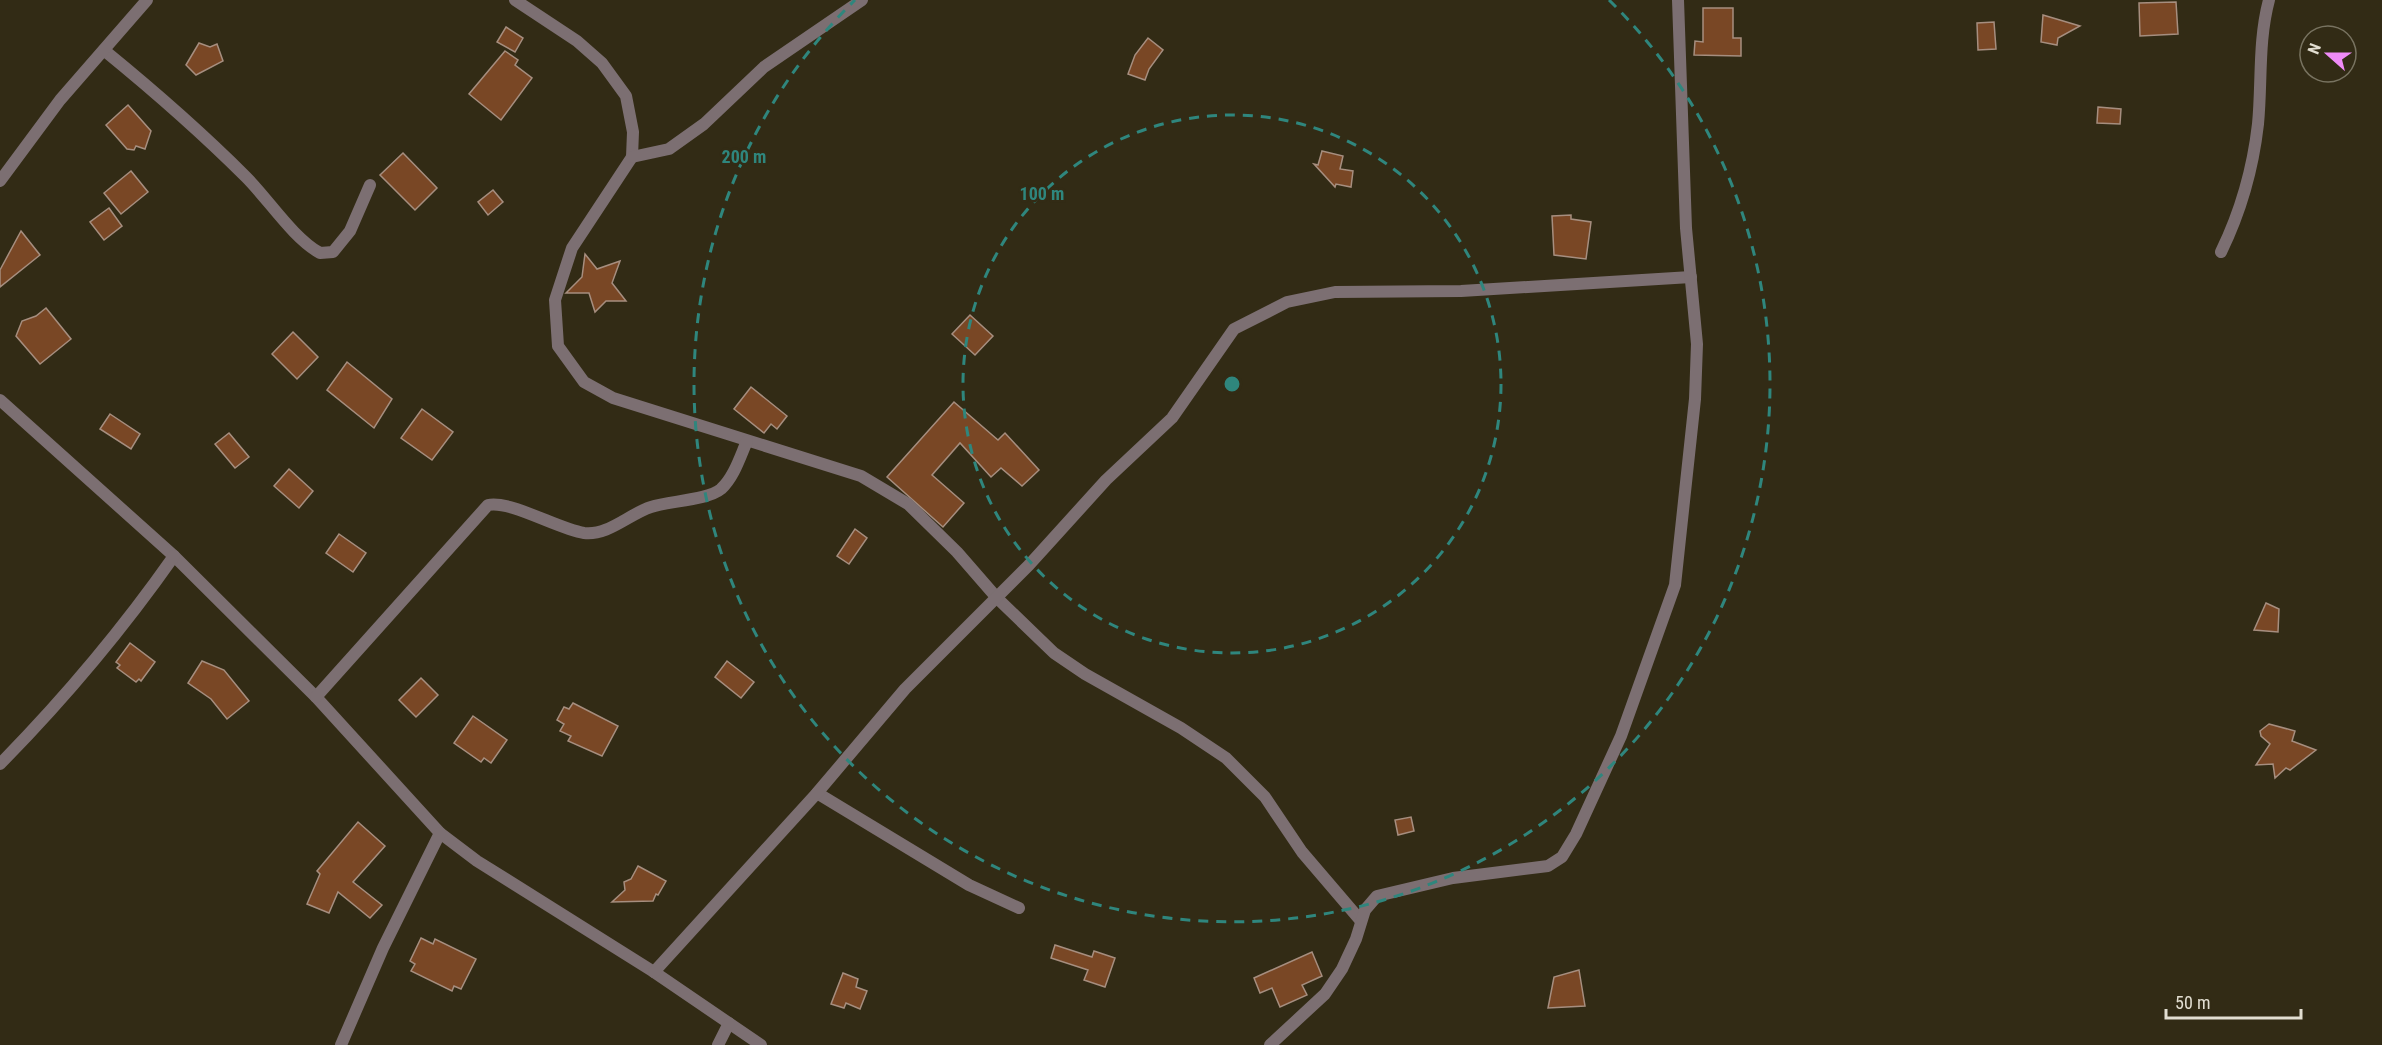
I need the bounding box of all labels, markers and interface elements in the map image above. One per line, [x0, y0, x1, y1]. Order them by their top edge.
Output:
north arrow [2298, 24, 2358, 84]
text: N [2304, 41, 2325, 57]
text: 200 m [722, 146, 766, 167]
text: 100 m [1020, 183, 1064, 204]
centre of rings [1222, 374, 1242, 394]
scale bar [2166, 982, 2301, 1020]
text: 50 m [2175, 992, 2210, 1013]

